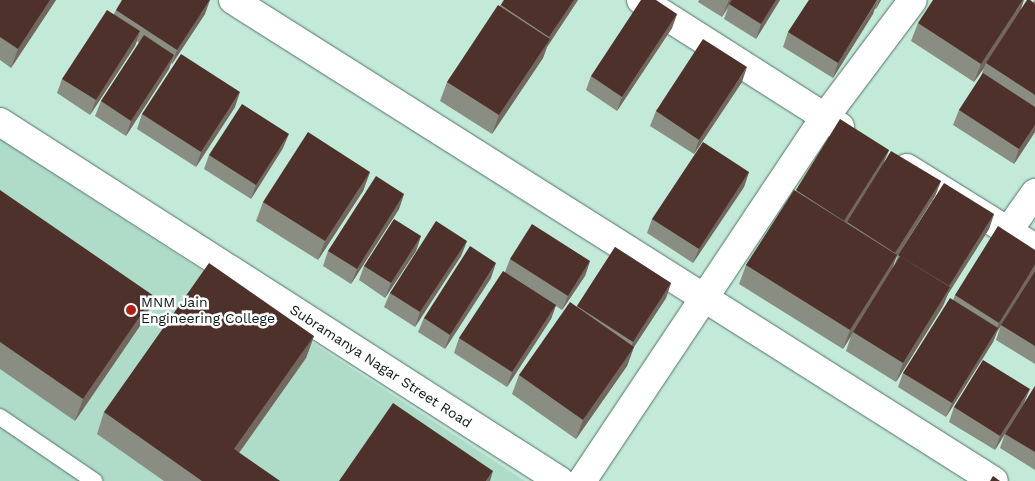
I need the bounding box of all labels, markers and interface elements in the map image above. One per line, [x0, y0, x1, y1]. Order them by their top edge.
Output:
place label: MNM Jain Engineering College [141, 294, 275, 326]
street label: Subramanya Nagar Street Road [287, 301, 475, 431]
marker: MNM Jain Engineering College [125, 304, 137, 316]

